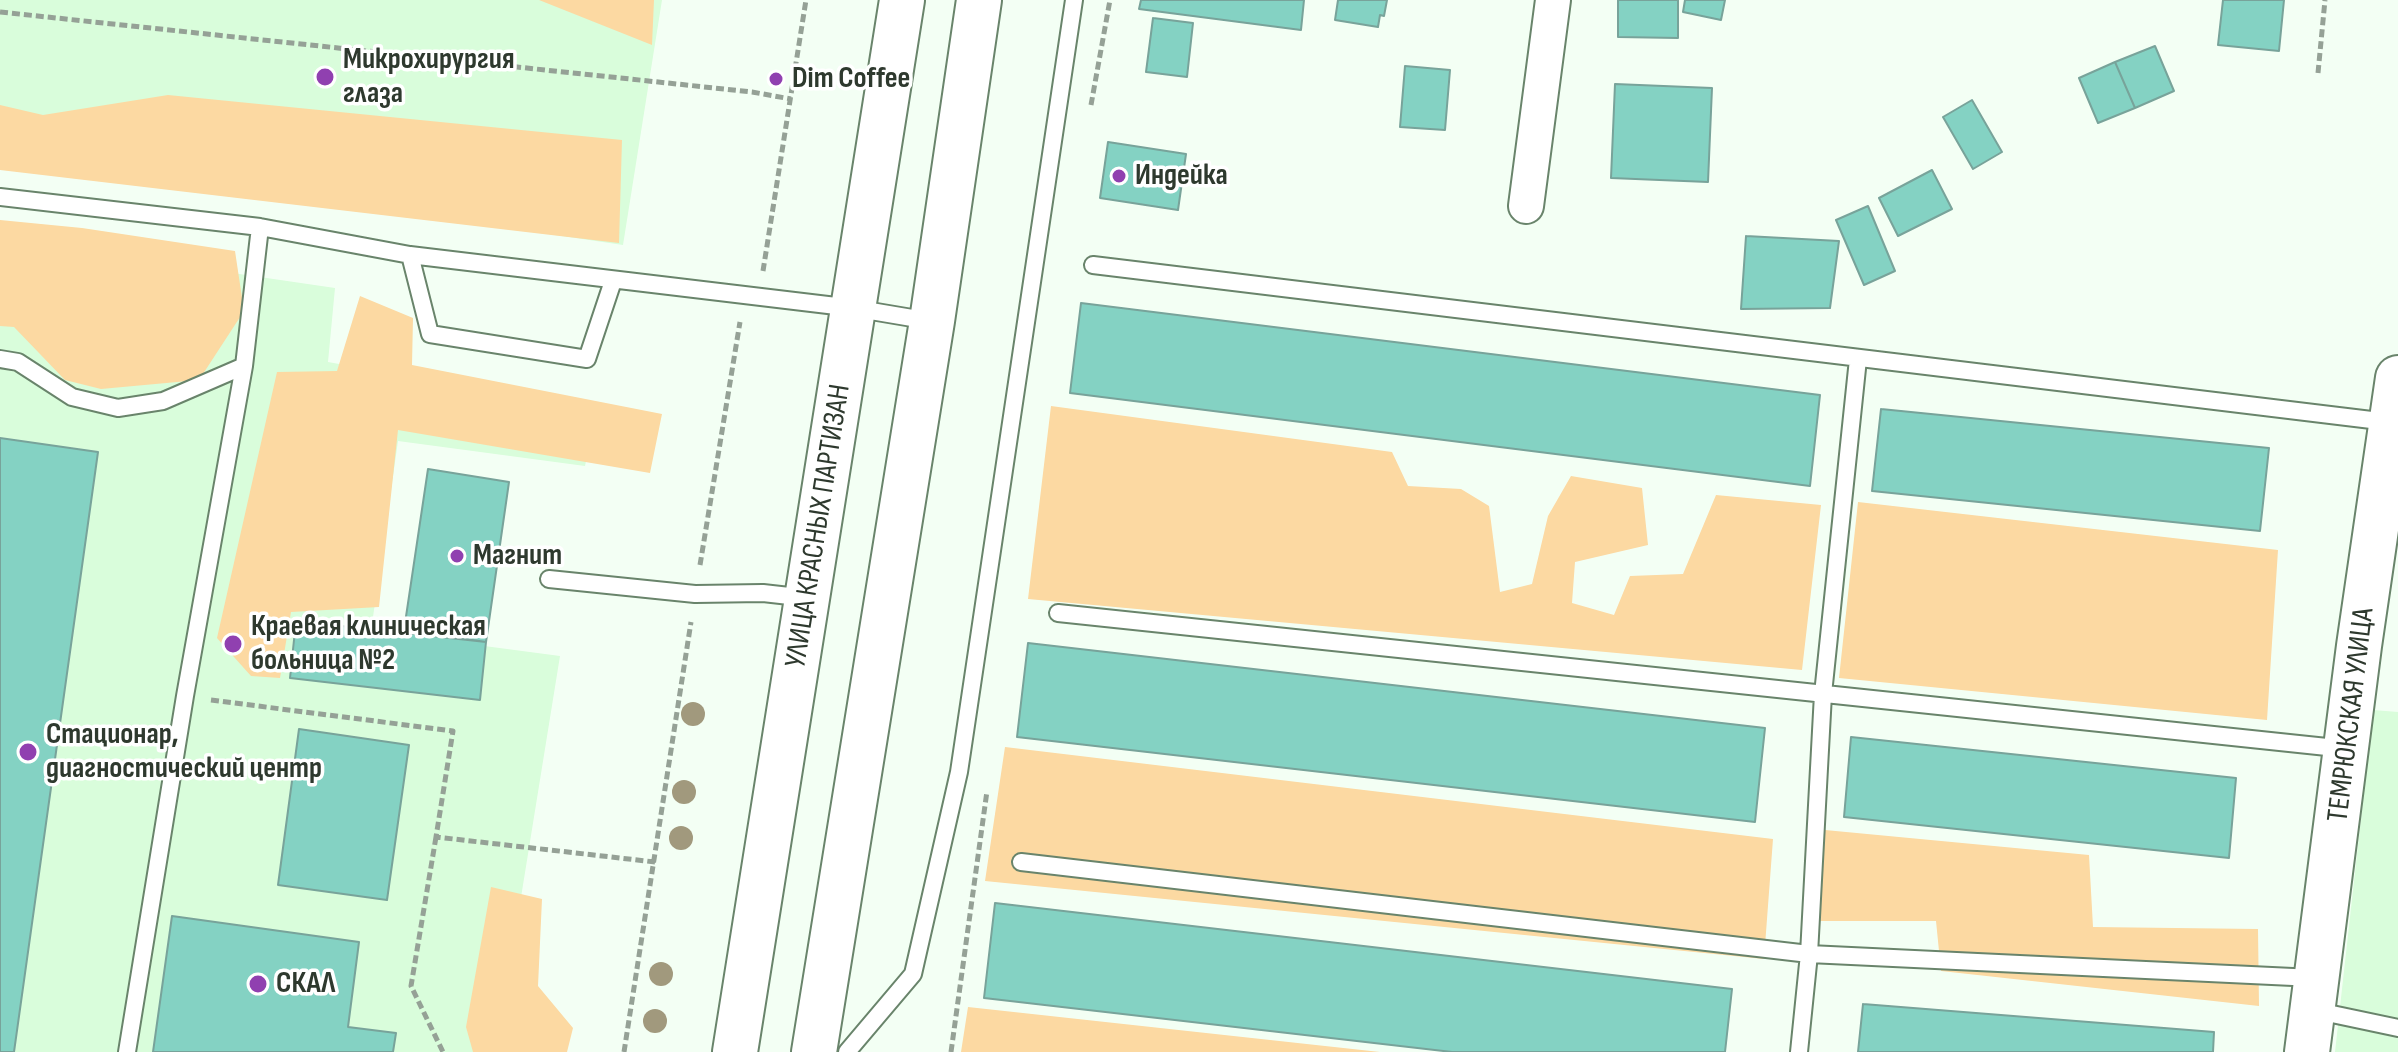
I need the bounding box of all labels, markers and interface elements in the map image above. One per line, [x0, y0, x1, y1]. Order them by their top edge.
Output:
place label: Микрохирургия глаза [343, 42, 515, 112]
place label: Dim Coffee [792, 61, 910, 97]
marker: Микрохирургия глаза [314, 66, 336, 88]
marker: Dim Coffee [767, 70, 785, 88]
place label: Индейка [1135, 158, 1228, 194]
marker: Индейка [1110, 167, 1128, 185]
street label: УЛИЦА КРАСНЫХ ПАРТИЗАН [779, 382, 859, 670]
place label: Магнит [473, 538, 562, 574]
marker: Магнит [448, 547, 466, 565]
street label: ТЕМРЮКСКАЯ УЛИЦА [2321, 606, 2383, 824]
place label: Краевая клиническая больница №2 [251, 609, 486, 680]
marker: Краевая клиническая больница №2 [222, 633, 244, 655]
place label: Стационар, диагностический центр [46, 717, 322, 788]
marker: Стационар, диагностический центр [17, 741, 39, 763]
place label: СКАЛ [276, 966, 335, 1002]
marker: СКАЛ [247, 973, 269, 995]

